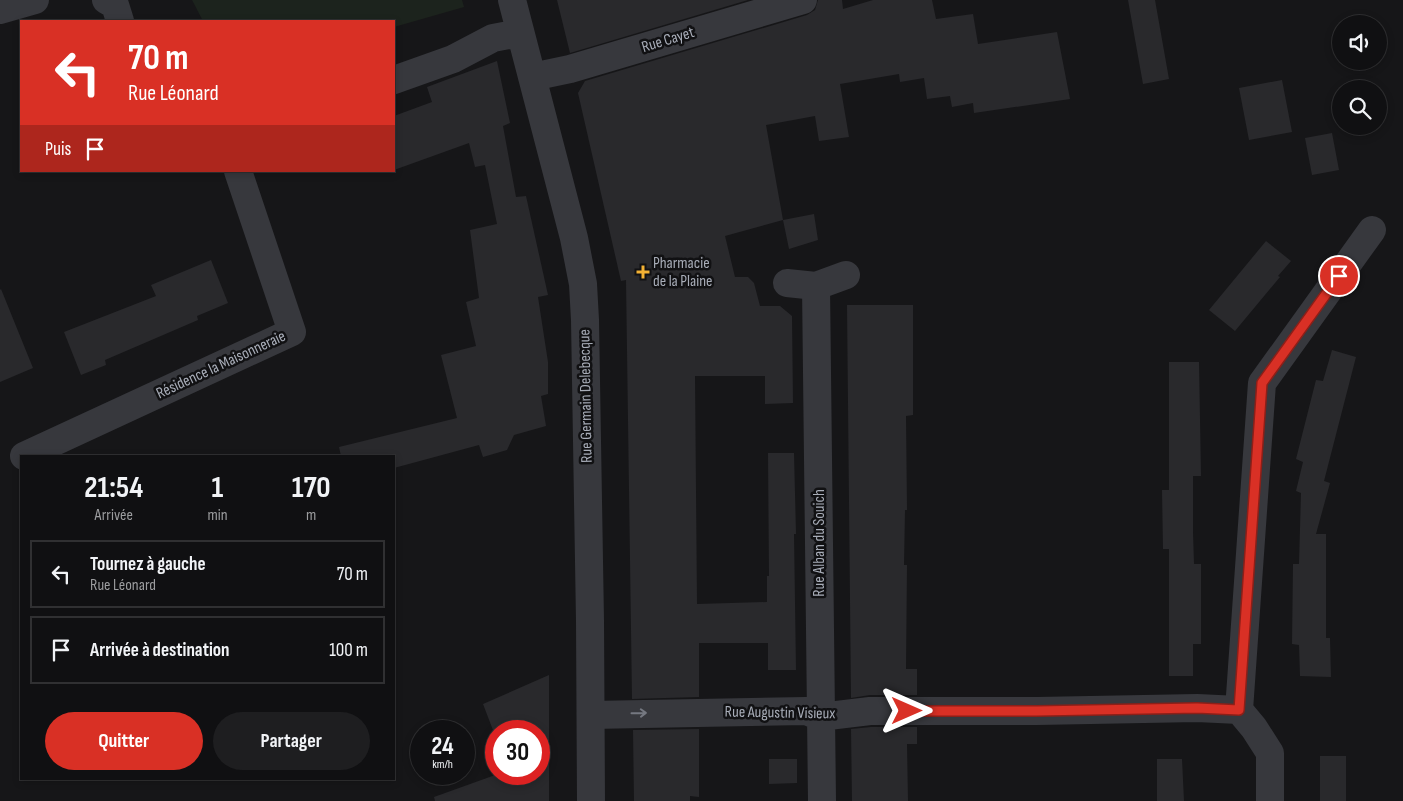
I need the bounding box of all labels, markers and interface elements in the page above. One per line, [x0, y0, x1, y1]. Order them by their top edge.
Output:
map controls [1332, 15, 1387, 135]
button: sound [1332, 15, 1387, 70]
street label: Rue Cayet [639, 23, 697, 57]
text: 70 m [128, 37, 188, 80]
icon: left [45, 40, 110, 105]
text: Rue Léonard [128, 80, 219, 107]
button: search [1332, 80, 1387, 135]
icon: arrive [81, 135, 109, 163]
text: Puis [45, 138, 71, 161]
place label: Pharmacie de la Plaine [653, 254, 712, 291]
pin [1318, 255, 1360, 297]
icon: arrive [1325, 262, 1353, 290]
marker: Pharmacie de la Plaine [637, 266, 649, 278]
street label: Résidence la Maisonneraie [153, 327, 289, 403]
street label: Rue Germain Delebecque [575, 329, 597, 463]
text: 21:54 [84, 470, 143, 506]
text: 1 [212, 470, 223, 506]
text: 170 [292, 470, 331, 506]
street label: Rue Alban du Souich [810, 489, 829, 597]
text: Arrivée [95, 506, 133, 525]
text: min [207, 506, 228, 525]
text: m [306, 506, 316, 525]
text: Tournez à gauche [90, 553, 206, 576]
icon: left [47, 560, 75, 588]
text: 70 m [337, 563, 368, 586]
text: Rue Léonard [90, 576, 156, 595]
icon: arrive [47, 636, 75, 664]
text: Arrivée à destination [90, 639, 230, 662]
text: 100 m [329, 639, 368, 662]
position arrow [880, 684, 932, 736]
street label: Rue Augustin Visieux [724, 703, 836, 723]
one-way arrow [631, 708, 647, 718]
button: Quitter [45, 712, 203, 770]
button: Partager [213, 712, 370, 770]
speed limit sign: 30 [485, 720, 550, 785]
text: 24 [431, 731, 454, 762]
text: km/h [432, 757, 453, 772]

